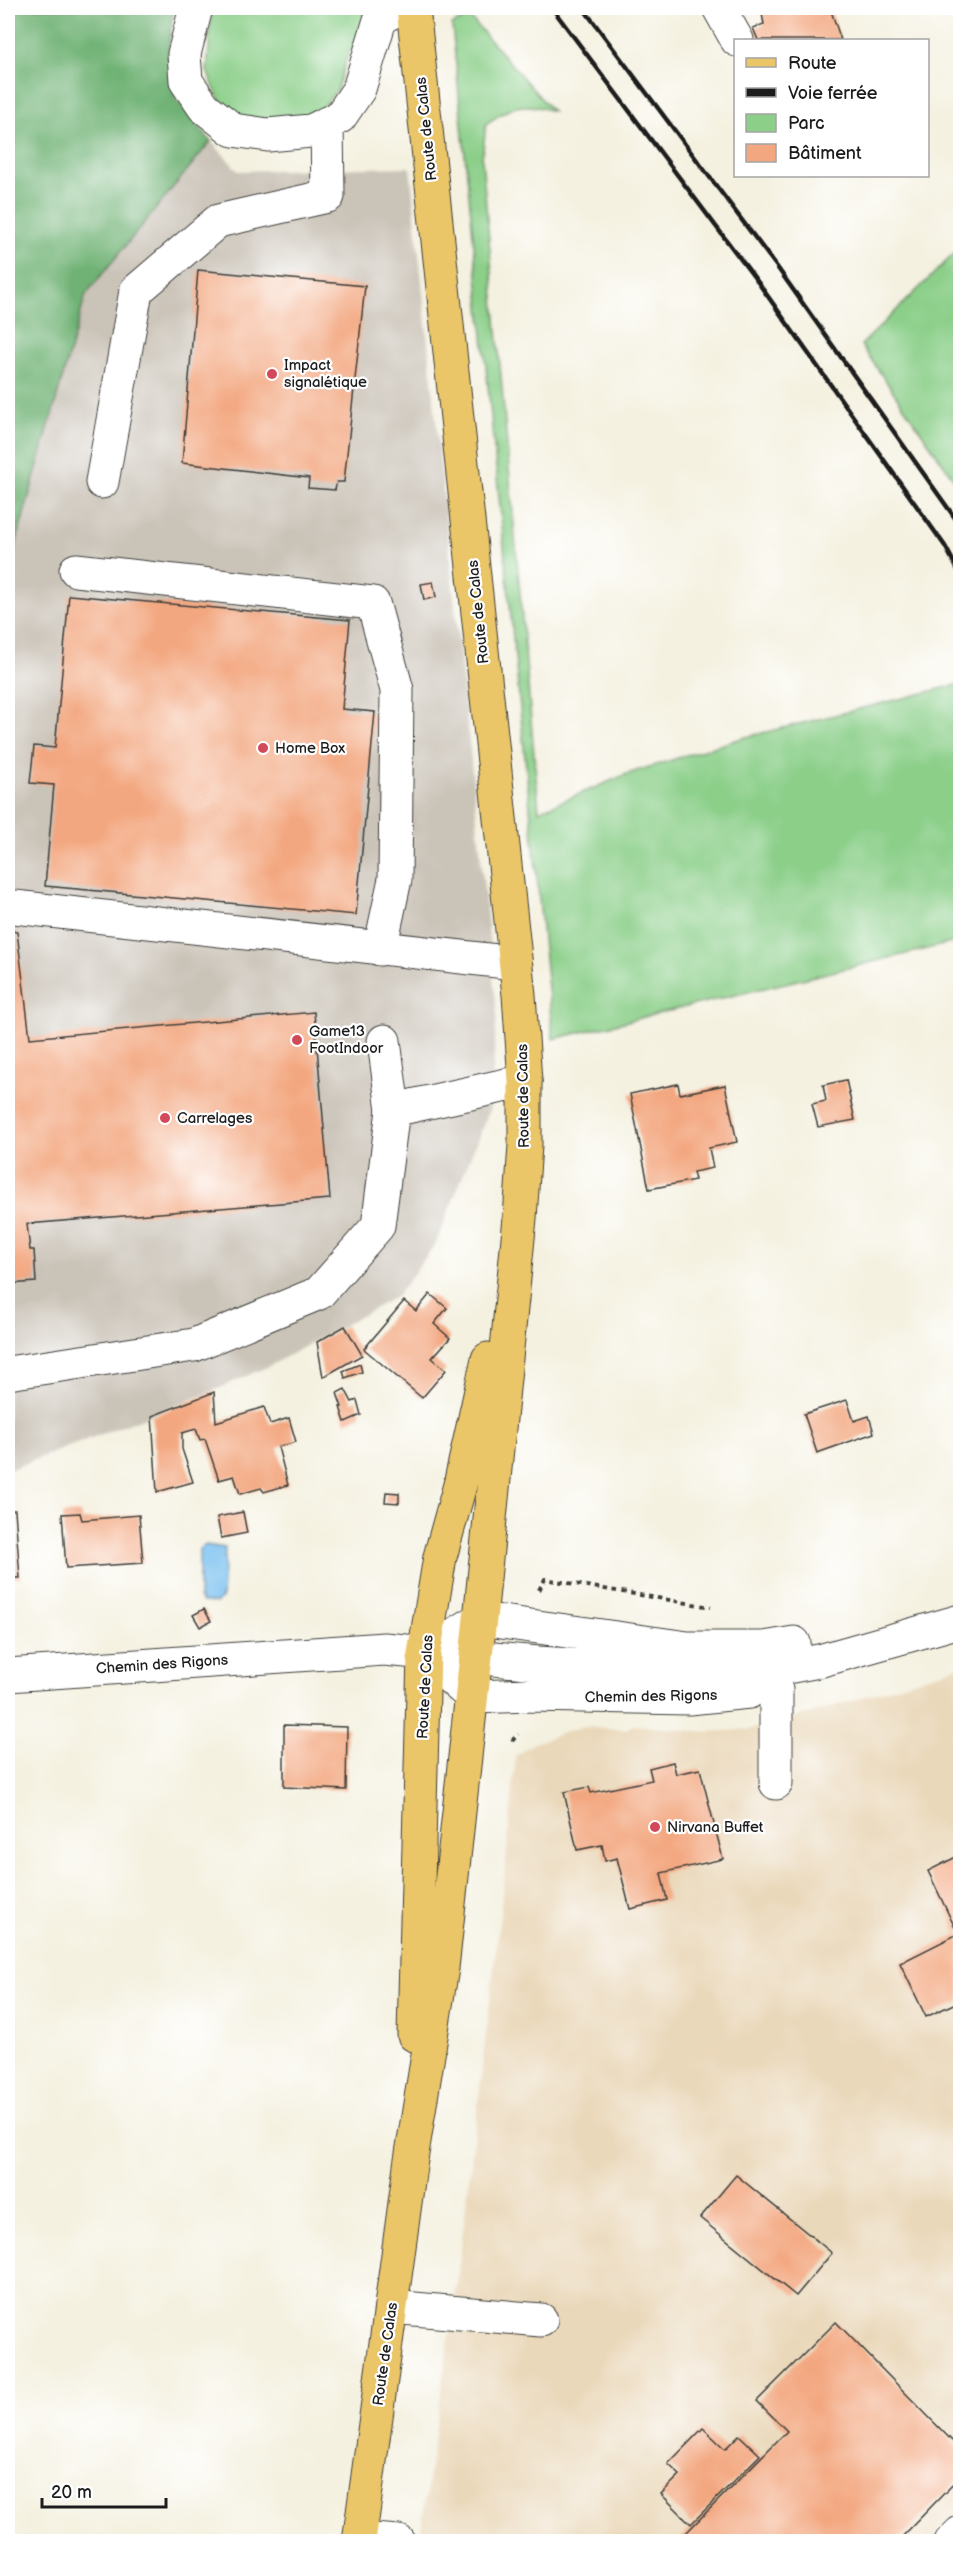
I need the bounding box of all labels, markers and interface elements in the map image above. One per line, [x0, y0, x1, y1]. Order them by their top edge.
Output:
legend [734, 39, 929, 177]
text: Route [788, 53, 837, 74]
street label: Route de Calas [412, 75, 441, 182]
text: Voie ferrée [788, 83, 878, 104]
text: Parc [788, 113, 825, 134]
text: Bâtiment [788, 143, 862, 164]
place label: Impact signalétique [284, 356, 367, 392]
marker: Impact signalétique [265, 367, 279, 381]
street label: Route de Calas [464, 558, 493, 665]
place label: Home Box [275, 739, 345, 758]
marker: Home Box [256, 741, 270, 755]
place label: Game13 FootIndoor [309, 1022, 384, 1058]
marker: Game13 FootIndoor [290, 1033, 304, 1047]
street label: Route de Calas [513, 1043, 534, 1148]
place label: Carrelages [177, 1109, 253, 1128]
marker: Carrelages [158, 1111, 172, 1125]
street label: Route de Calas [413, 1634, 438, 1740]
street label: Chemin des Rigons [95, 1650, 229, 1679]
street label: Chemin des Rigons [585, 1686, 718, 1707]
place label: Nirvana Buffet [667, 1818, 764, 1837]
marker: Nirvana Buffet [648, 1820, 662, 1834]
street label: Route de Calas [369, 2301, 402, 2407]
scale bar [42, 2471, 166, 2509]
text: 20 m [51, 2482, 92, 2503]

